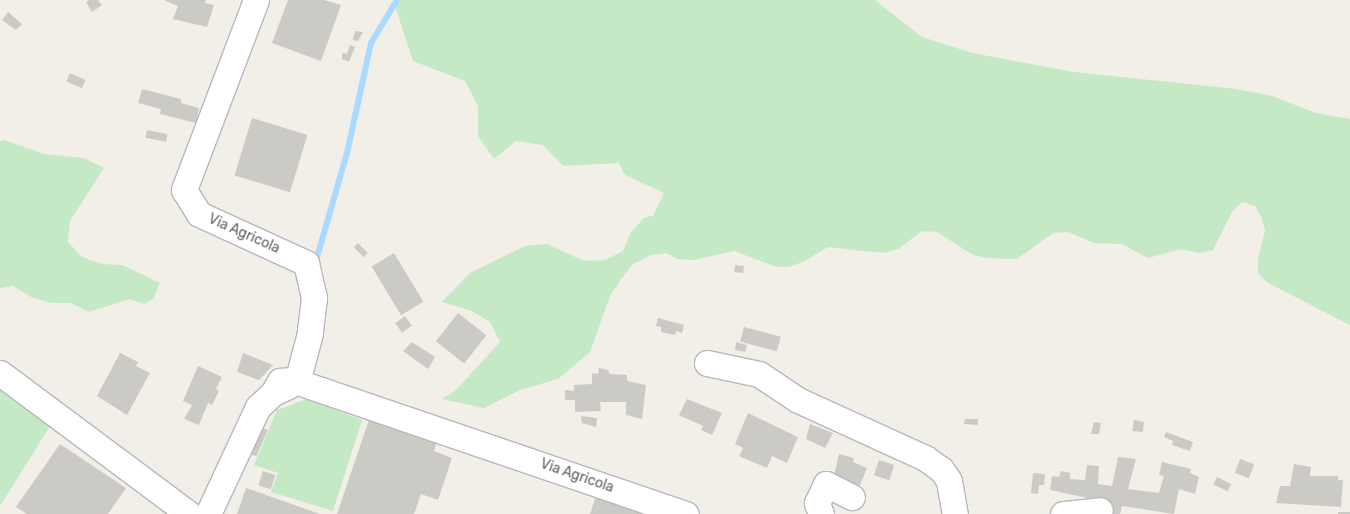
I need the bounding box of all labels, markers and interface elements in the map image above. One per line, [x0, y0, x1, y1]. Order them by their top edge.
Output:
street label: Via Agricola [205, 211, 283, 257]
street label: Via Agricola [538, 456, 616, 496]

